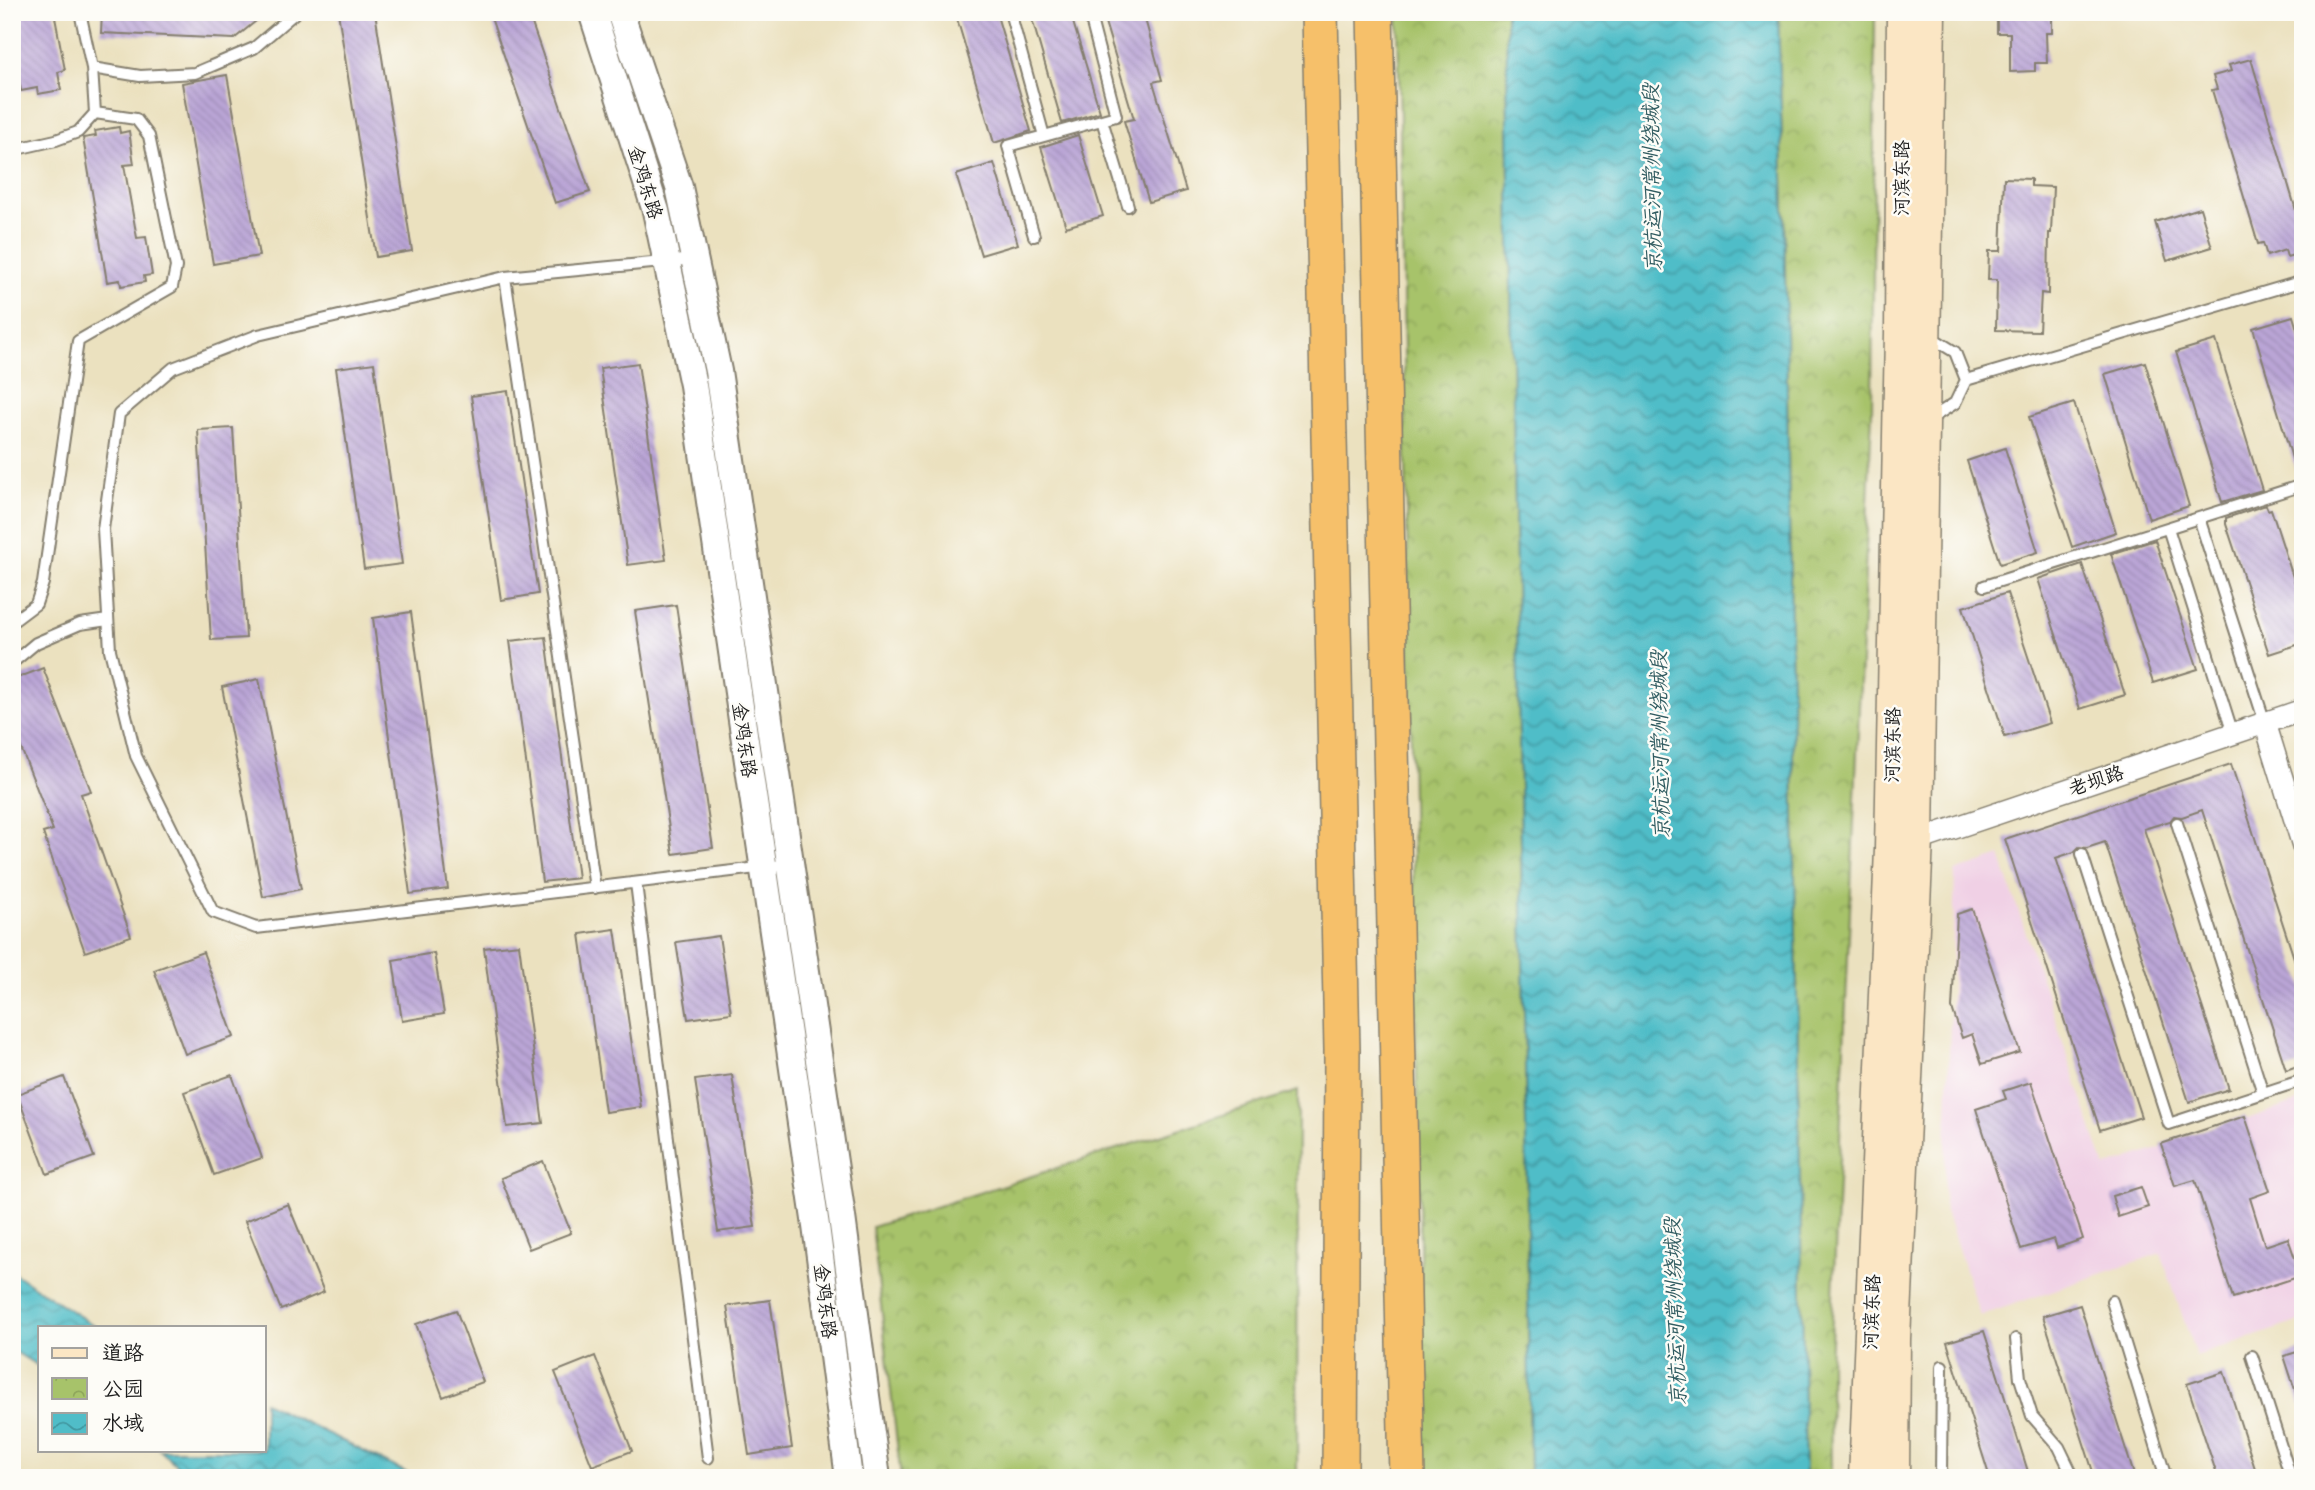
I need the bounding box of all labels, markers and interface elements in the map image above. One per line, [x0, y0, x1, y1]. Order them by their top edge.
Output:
water label: 京杭运河常州绕城段 [1635, 81, 1666, 273]
street label: 河滨东路 [1888, 140, 1913, 216]
street label: 金鸡东路 [623, 142, 670, 222]
water label: 京杭运河常州绕城段 [1643, 648, 1674, 840]
street label: 金鸡东路 [728, 701, 763, 779]
street label: 河滨东路 [1878, 707, 1905, 783]
street label: 老坝路 [2065, 758, 2127, 801]
water label: 京杭运河常州绕城段 [1657, 1215, 1690, 1407]
street label: 金鸡东路 [809, 1262, 844, 1340]
street label: 河滨东路 [1857, 1274, 1884, 1350]
legend [38, 1326, 266, 1452]
text: 道路 [102, 1338, 144, 1365]
text: 公园 [102, 1374, 144, 1401]
text: 水域 [102, 1408, 144, 1435]

